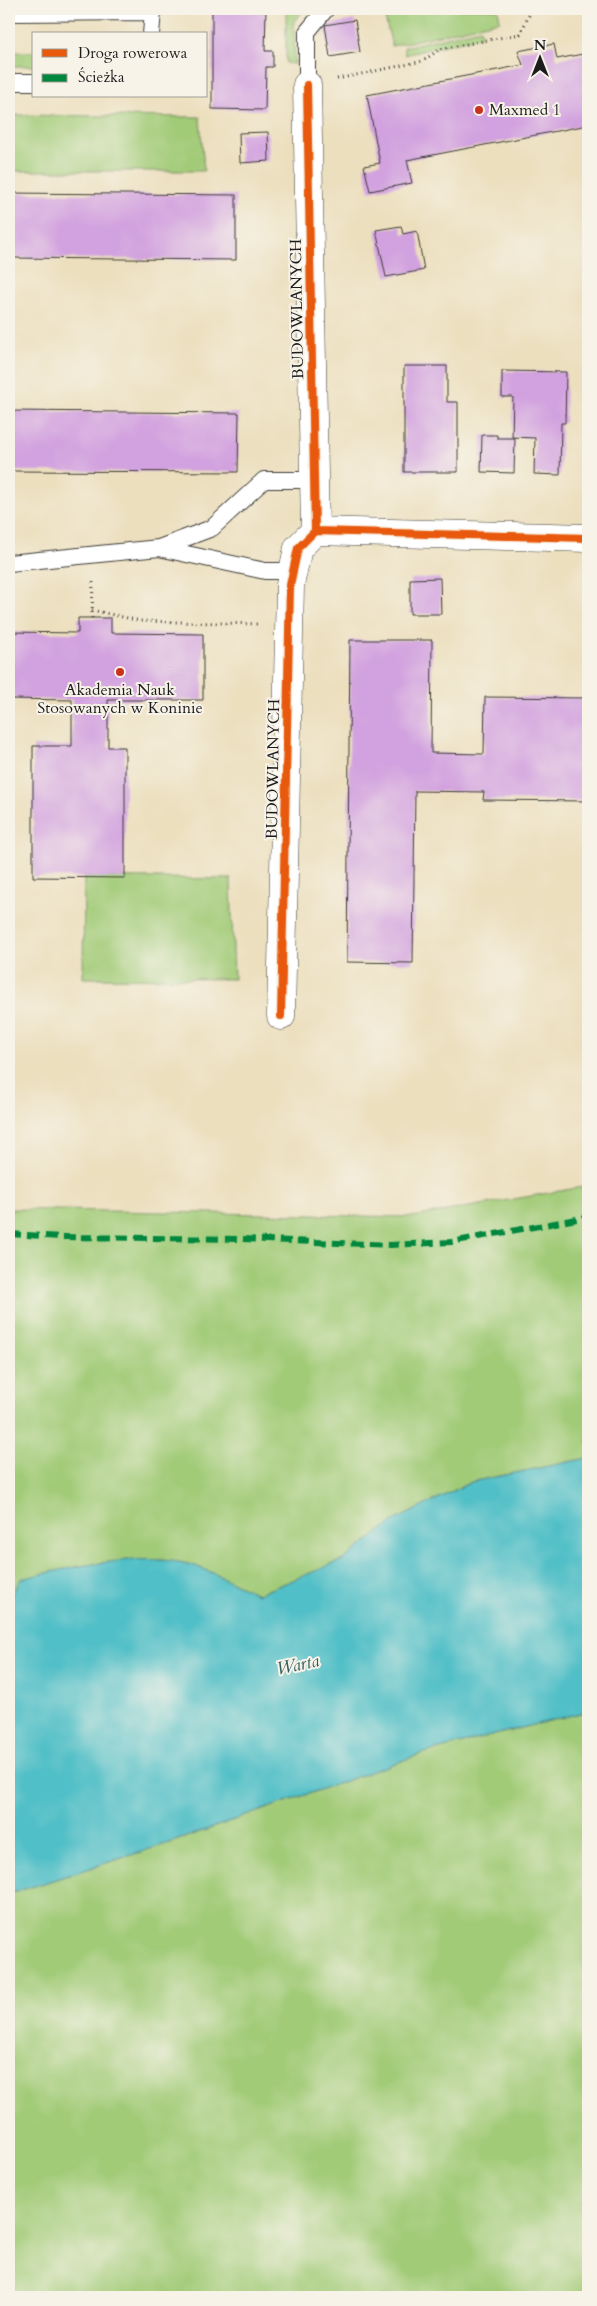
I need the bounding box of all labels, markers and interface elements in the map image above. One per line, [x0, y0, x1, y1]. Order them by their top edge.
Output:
legend [32, 32, 208, 98]
north arrow [514, 32, 564, 82]
text: N [534, 36, 546, 55]
text: Droga rowerowa [78, 43, 188, 63]
text: Ścieżka [78, 67, 125, 87]
place label: Maxmed 1 [489, 99, 561, 121]
marker: Maxmed 1 [473, 104, 485, 116]
street label: BUDOWLANYCH [285, 238, 309, 380]
marker: Akademia Nauk Stosowanych w Koninie [114, 666, 126, 678]
place label: Akademia Nauk Stosowanych w Koninie [37, 679, 203, 719]
street label: BUDOWLANYCH [261, 698, 285, 840]
water label: Warta [274, 1648, 322, 1682]

